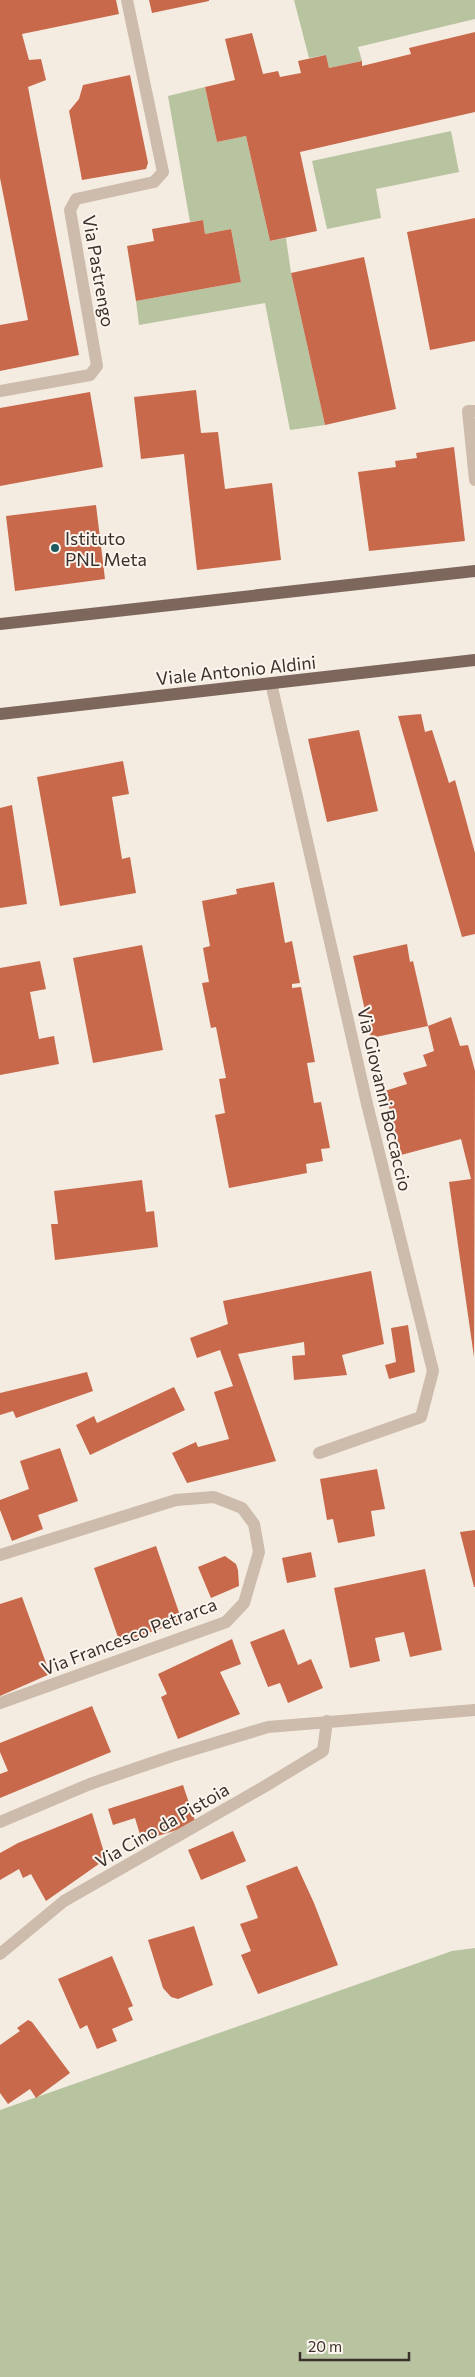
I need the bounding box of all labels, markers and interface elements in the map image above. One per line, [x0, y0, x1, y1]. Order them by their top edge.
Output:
street label: Via Pastrengo [78, 213, 120, 329]
place label: Istituto PNL Meta [65, 527, 147, 570]
marker: Istituto PNL Meta [49, 542, 61, 554]
street label: Viale Antonio Aldini [155, 651, 317, 689]
street label: Via Giovanni Boccaccio [353, 1005, 417, 1193]
street label: Via Francesco Petrarca [38, 1592, 220, 1680]
street label: Via Cino da Pistoia [91, 1778, 233, 1872]
scale bar [300, 2330, 409, 2362]
text: 20 m [308, 2337, 342, 2355]

